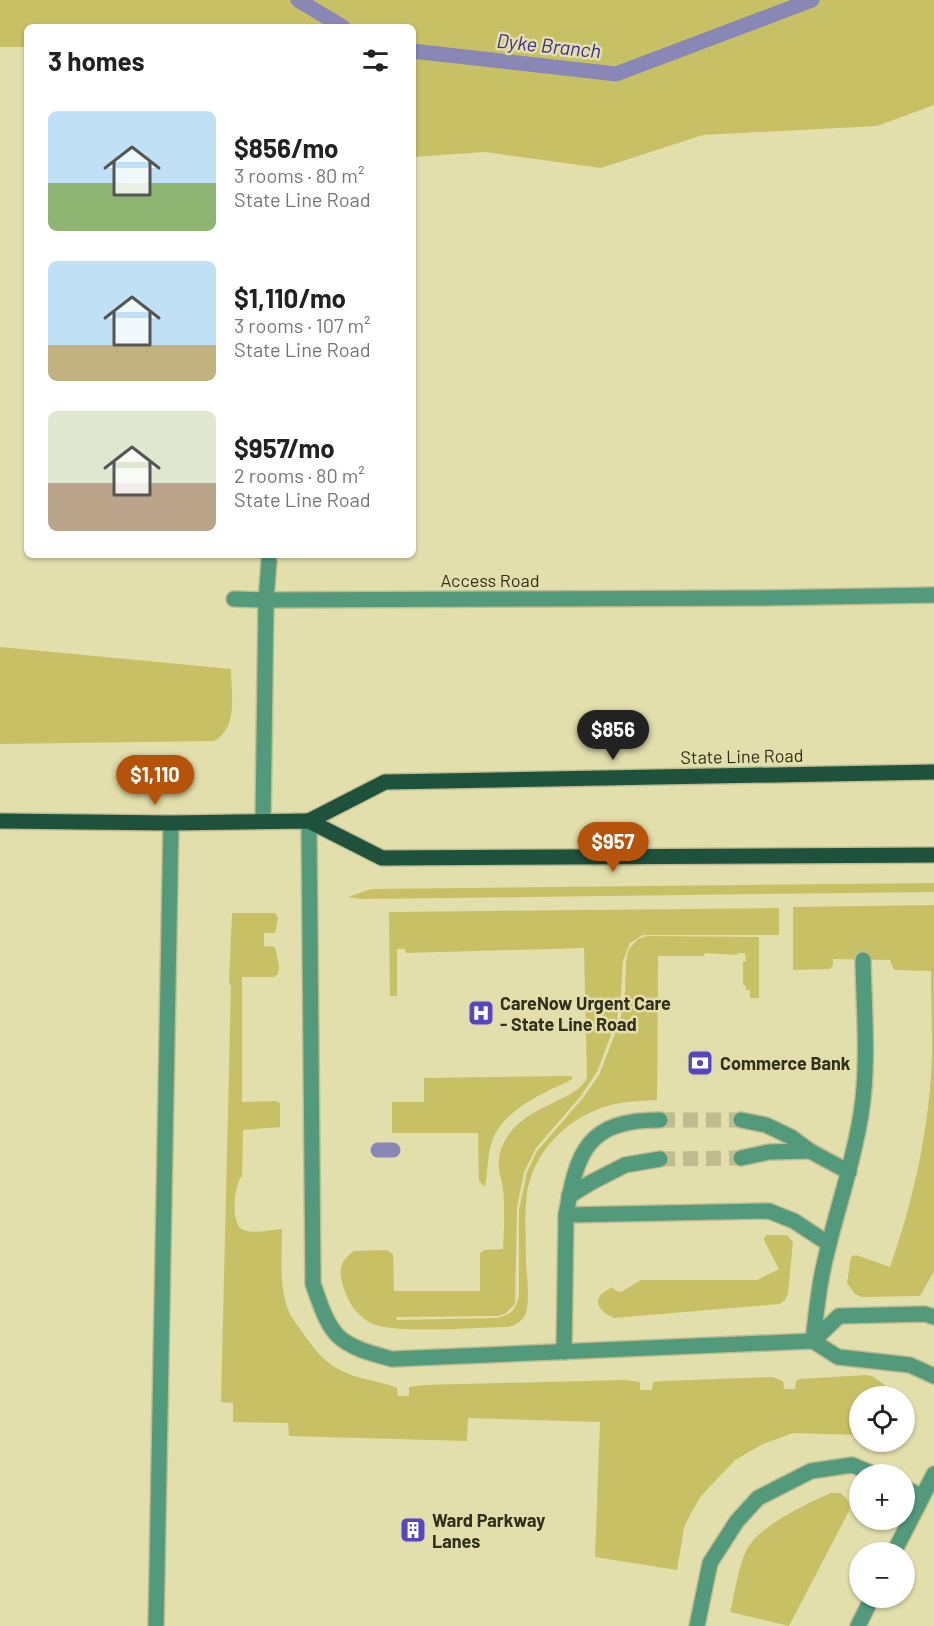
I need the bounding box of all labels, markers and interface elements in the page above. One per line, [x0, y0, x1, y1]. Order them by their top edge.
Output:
water label: Dyke Branch [496, 28, 602, 62]
icon: filters [359, 44, 392, 77]
text: 3 homes [48, 45, 145, 76]
text: $856/mo [234, 132, 339, 163]
icon: home [96, 135, 168, 207]
text: 3 rooms · 80 m² [234, 163, 364, 187]
text: State Line Road [234, 187, 371, 211]
text: $1,110/mo [234, 282, 346, 313]
icon: home [96, 285, 168, 357]
text: 3 rooms · 107 m² [234, 313, 370, 337]
text: State Line Road [234, 337, 371, 361]
text: $957/mo [234, 432, 335, 463]
icon: home [96, 435, 168, 507]
text: 2 rooms · 80 m² [234, 463, 365, 487]
text: State Line Road [234, 487, 371, 511]
street label: Access Road [440, 569, 540, 591]
pin: $856 [577, 710, 649, 761]
text: $856 [591, 717, 635, 741]
street label: State Line Road [680, 744, 804, 768]
pin: $1,110 [106, 755, 204, 806]
text: $1,110 [130, 762, 180, 786]
pin: $957 [577, 822, 649, 873]
text: $957 [592, 829, 634, 853]
place label: CareNow Urgent Care - State Line Road [500, 992, 671, 1035]
hospital icon: CareNow Urgent Care - State Line Road [466, 998, 496, 1028]
bank icon: Commerce Bank [685, 1048, 715, 1078]
place label: Commerce Bank [720, 1052, 851, 1074]
map controls [849, 1386, 915, 1608]
button: locate [849, 1386, 915, 1452]
button: + [849, 1464, 915, 1530]
place label: Ward Parkway Lanes [432, 1509, 545, 1552]
building icon: Ward Parkway Lanes [398, 1515, 428, 1545]
button: − [849, 1542, 915, 1608]

